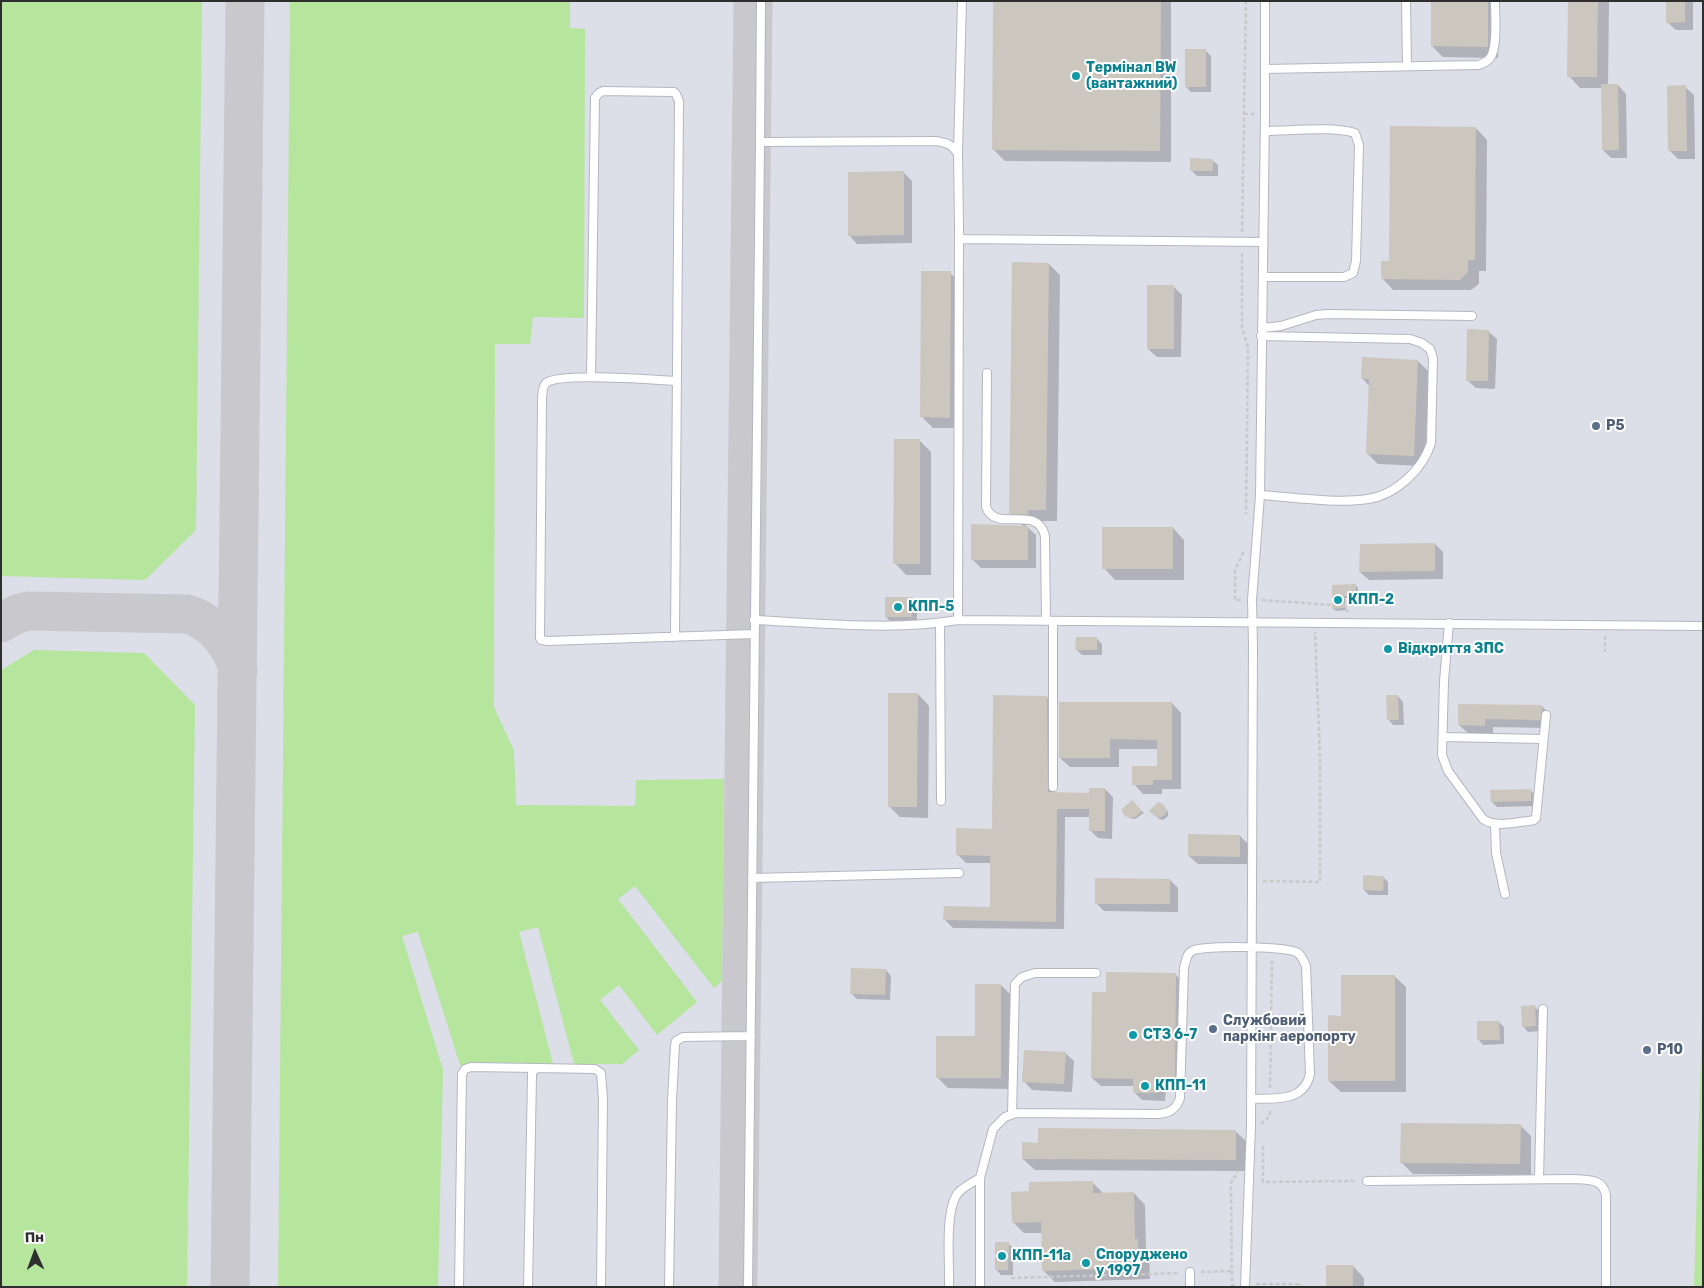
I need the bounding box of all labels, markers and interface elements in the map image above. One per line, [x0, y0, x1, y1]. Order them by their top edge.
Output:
place label: Термінал BW (вантажний) [1086, 60, 1177, 92]
marker: Термінал BW (вантажний) [1070, 70, 1082, 82]
place label: P5 [1606, 418, 1625, 434]
marker: P5 [1590, 420, 1602, 432]
place label: КПП-2 [1348, 592, 1394, 608]
marker: КПП-2 [1332, 594, 1344, 606]
place label: КПП-5 [908, 599, 954, 615]
marker: КПП-5 [892, 601, 904, 613]
place label: Відкриття ЗПС [1398, 641, 1504, 657]
marker: Відкриття ЗПС [1382, 643, 1394, 655]
place label: Службовий паркінг аеропорту [1223, 1013, 1356, 1046]
marker: Службовий паркінг аеропорту [1207, 1023, 1219, 1035]
place label: СТЗ 6-7 [1143, 1027, 1197, 1043]
marker: СТЗ 6-7 [1127, 1029, 1139, 1041]
place label: P10 [1657, 1042, 1683, 1058]
marker: P10 [1641, 1044, 1653, 1056]
place label: КПП-11 [1155, 1078, 1206, 1094]
marker: КПП-11 [1139, 1080, 1151, 1092]
north arrow [10, 1228, 60, 1278]
text: Пн [24, 1229, 44, 1246]
place label: Споруджено у 1997 [1096, 1247, 1188, 1280]
place label: КПП-11а [1012, 1248, 1071, 1264]
marker: КПП-11а [996, 1250, 1008, 1262]
marker: Споруджено у 1997 [1080, 1257, 1092, 1269]

